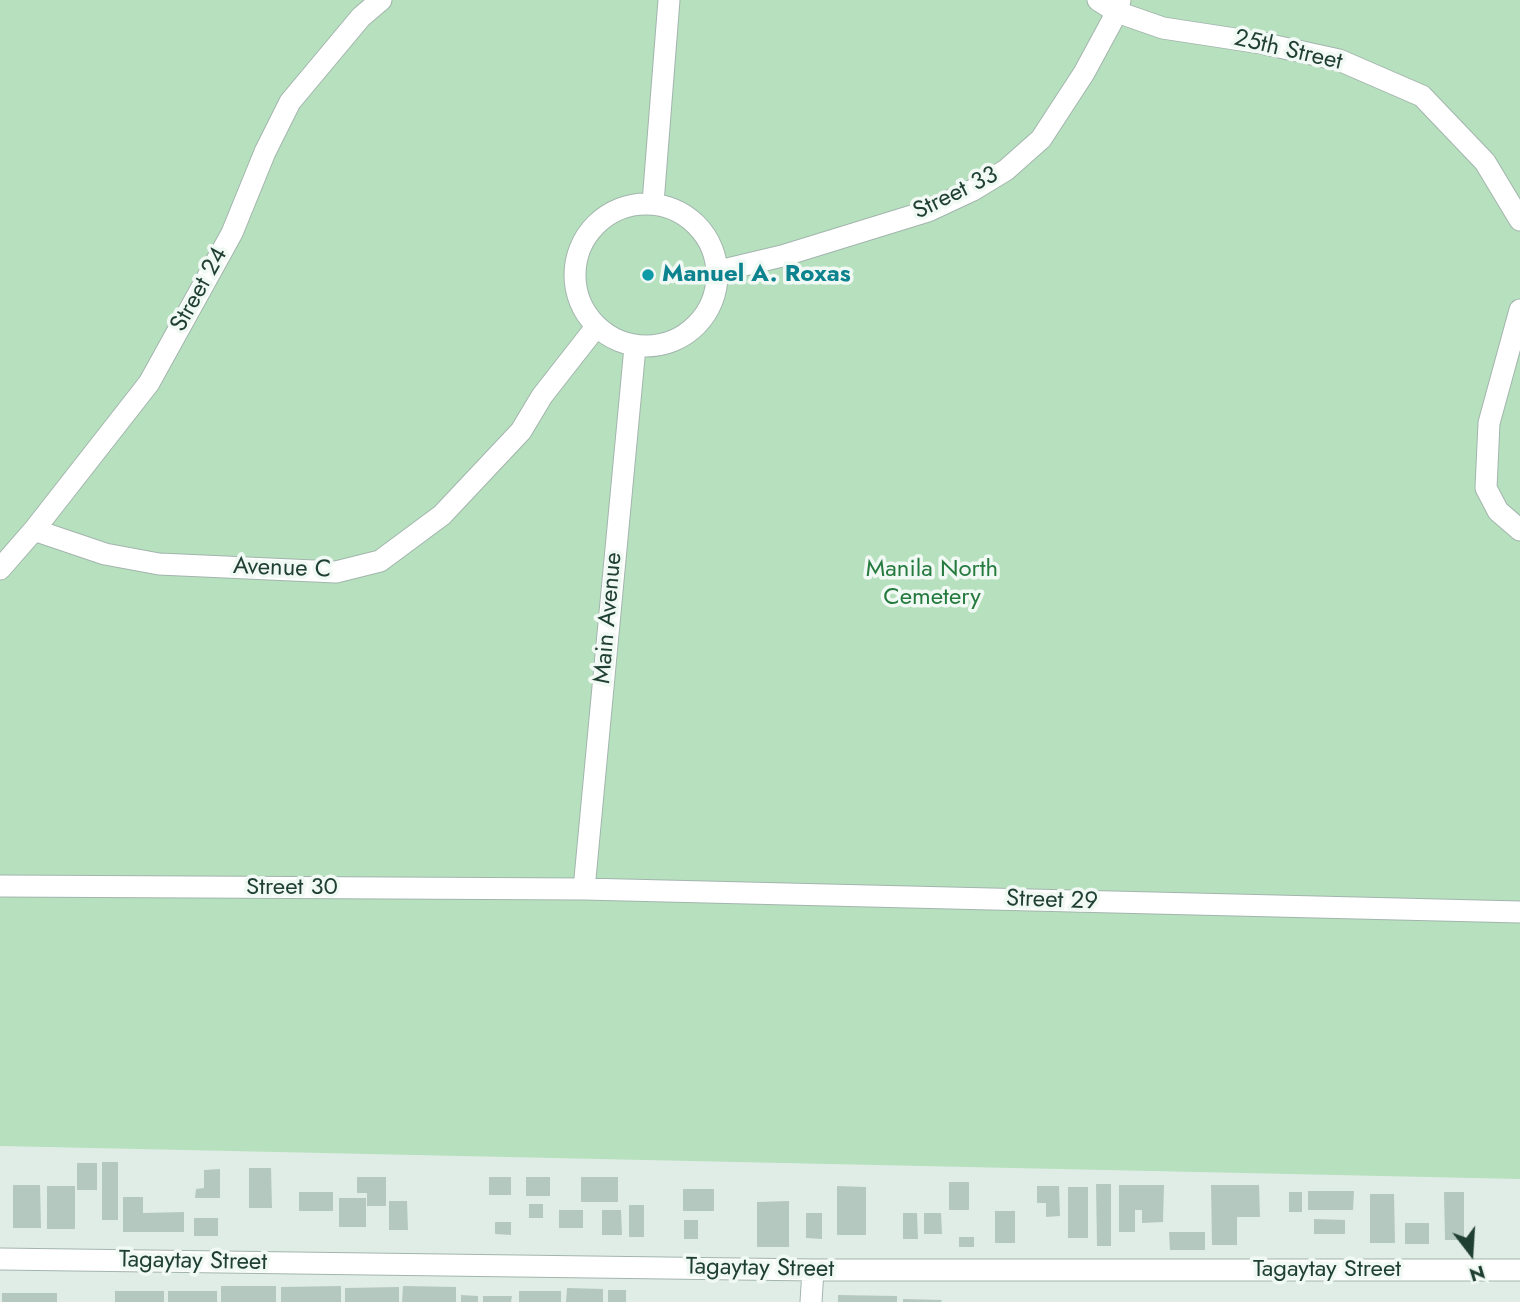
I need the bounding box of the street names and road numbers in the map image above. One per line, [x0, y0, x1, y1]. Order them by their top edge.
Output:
street label: 25th Street [1231, 25, 1345, 77]
street label: Street 33 [909, 161, 1003, 227]
street label: Street 24 [165, 243, 235, 337]
street label: Main Avenue [589, 551, 629, 685]
street label: Avenue C [232, 553, 332, 585]
street label: Street 30 [246, 874, 338, 902]
street label: Street 29 [1006, 885, 1098, 917]
street label: Tagaytay Street [119, 1246, 267, 1278]
street label: Tagaytay Street [686, 1253, 834, 1285]
street label: Tagaytay Street [1253, 1256, 1401, 1284]

